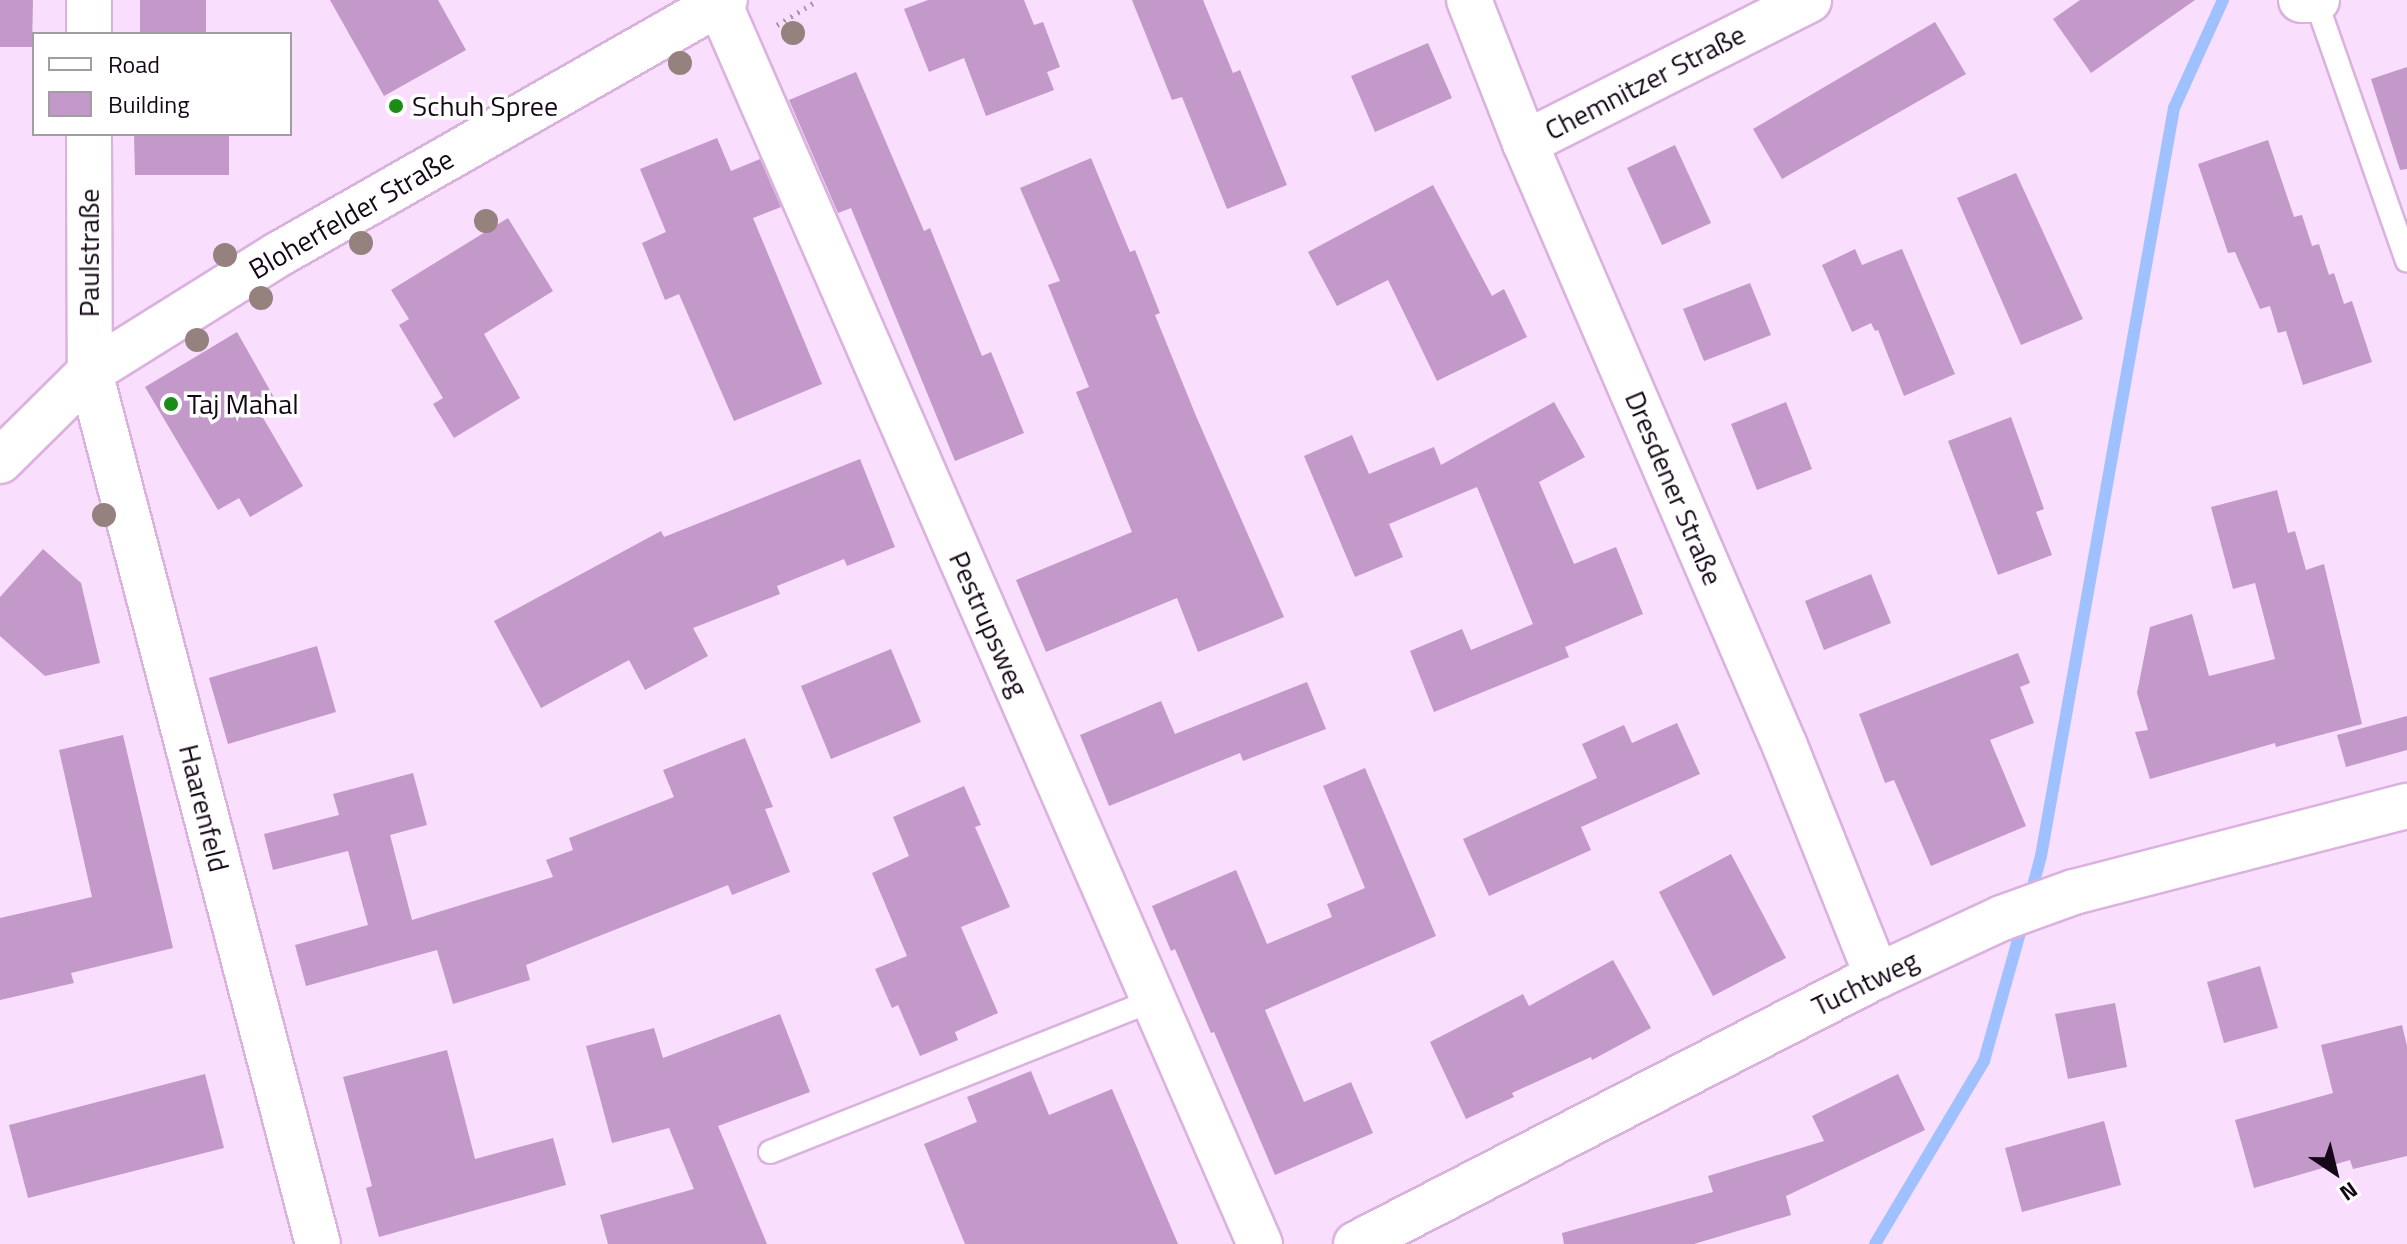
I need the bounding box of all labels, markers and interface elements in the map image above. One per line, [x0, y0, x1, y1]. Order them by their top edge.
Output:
street label: Chemnitzer Straße [1539, 17, 1751, 147]
legend [32, 32, 292, 136]
text: Road [108, 46, 160, 82]
text: Building [108, 86, 190, 122]
place label: Schuh Spree [412, 89, 558, 123]
marker: Schuh Spree [387, 97, 405, 115]
street label: Bloherfelder Straße [243, 142, 459, 286]
street label: Paulstraße [72, 189, 106, 317]
street label: Dresdener Straße [1618, 386, 1730, 590]
place label: Taj Mahal [187, 387, 299, 421]
marker: Taj Mahal [162, 395, 180, 413]
street label: Pestrupsweg [942, 546, 1036, 702]
street label: Haarenfeld [172, 741, 236, 875]
street label: Tuchtweg [1806, 943, 1924, 1023]
north arrow [2295, 1132, 2375, 1212]
text: N [2333, 1173, 2365, 1210]

